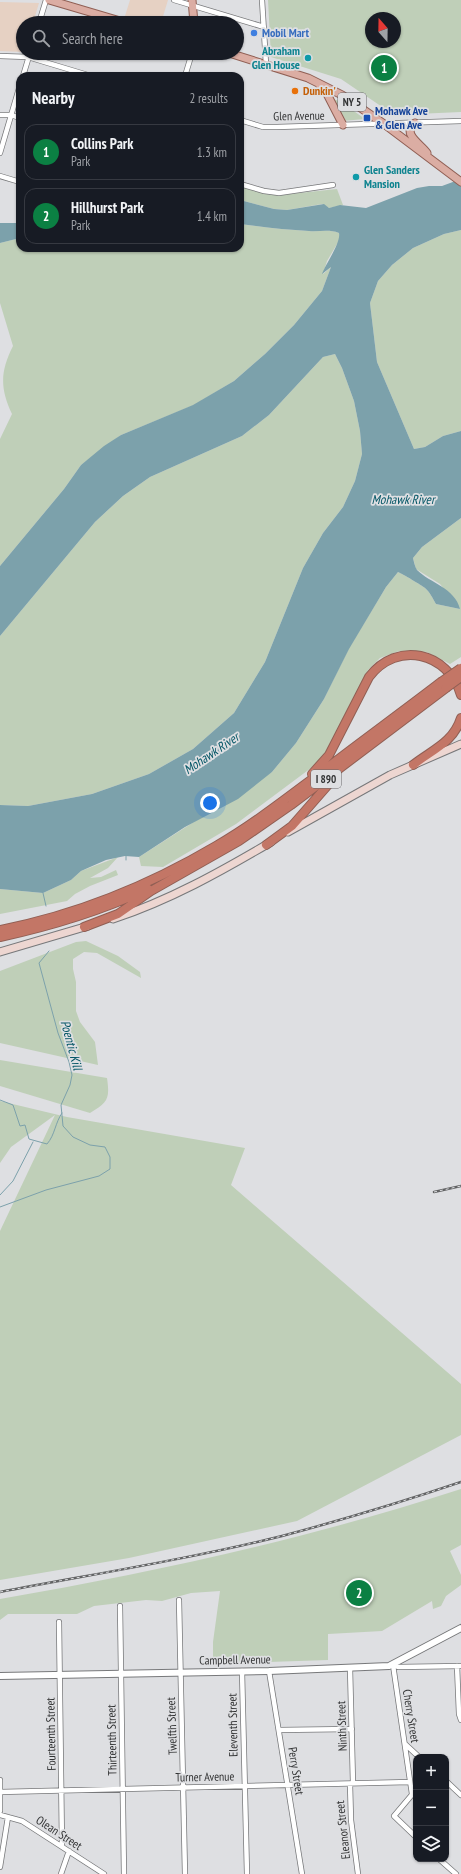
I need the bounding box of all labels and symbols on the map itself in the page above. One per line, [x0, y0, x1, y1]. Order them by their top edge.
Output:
north arrow [365, 12, 401, 48]
place label: Mobil Mart [262, 25, 309, 40]
marker: Mobil Mart [249, 28, 259, 38]
place label: Abraham Glen House [252, 43, 300, 72]
marker: Abraham Glen House [303, 53, 313, 63]
pin: 1 [371, 53, 397, 83]
place label: Dunkin' [303, 83, 336, 98]
marker: Dunkin' [290, 86, 300, 96]
road number: NY 5 [338, 93, 366, 111]
place label: Mohawk Ave & Glen Ave [375, 103, 428, 132]
street label: Glen Avenue [273, 108, 325, 123]
marker: Mohawk Ave & Glen Ave [362, 113, 372, 123]
place label: Glen Sanders Mansion [364, 162, 420, 191]
marker: Glen Sanders Mansion [351, 172, 361, 182]
water label: Mohawk River [371, 491, 437, 508]
water label: Mohawk River [180, 727, 244, 778]
road number: I 890 [311, 770, 341, 788]
your location [200, 793, 220, 813]
water label: Poentic Kill [57, 1018, 87, 1074]
pin: 2 [346, 1578, 372, 1608]
street label: Campbell Avenue [199, 1651, 271, 1668]
street label: Cherry Street [400, 1688, 423, 1744]
street label: Eleventh Street [224, 1692, 241, 1757]
street label: Twelfth Street [163, 1696, 180, 1755]
street label: Fourteenth Street [42, 1697, 59, 1771]
street label: Ninth Street [333, 1700, 350, 1751]
street label: Thirteenth Street [103, 1704, 120, 1776]
street label: Perry Street [285, 1746, 308, 1797]
street label: Turner Avenue [175, 1768, 235, 1785]
street label: Eleanor Street [332, 1799, 353, 1860]
street label: Olean Street [33, 1812, 86, 1853]

